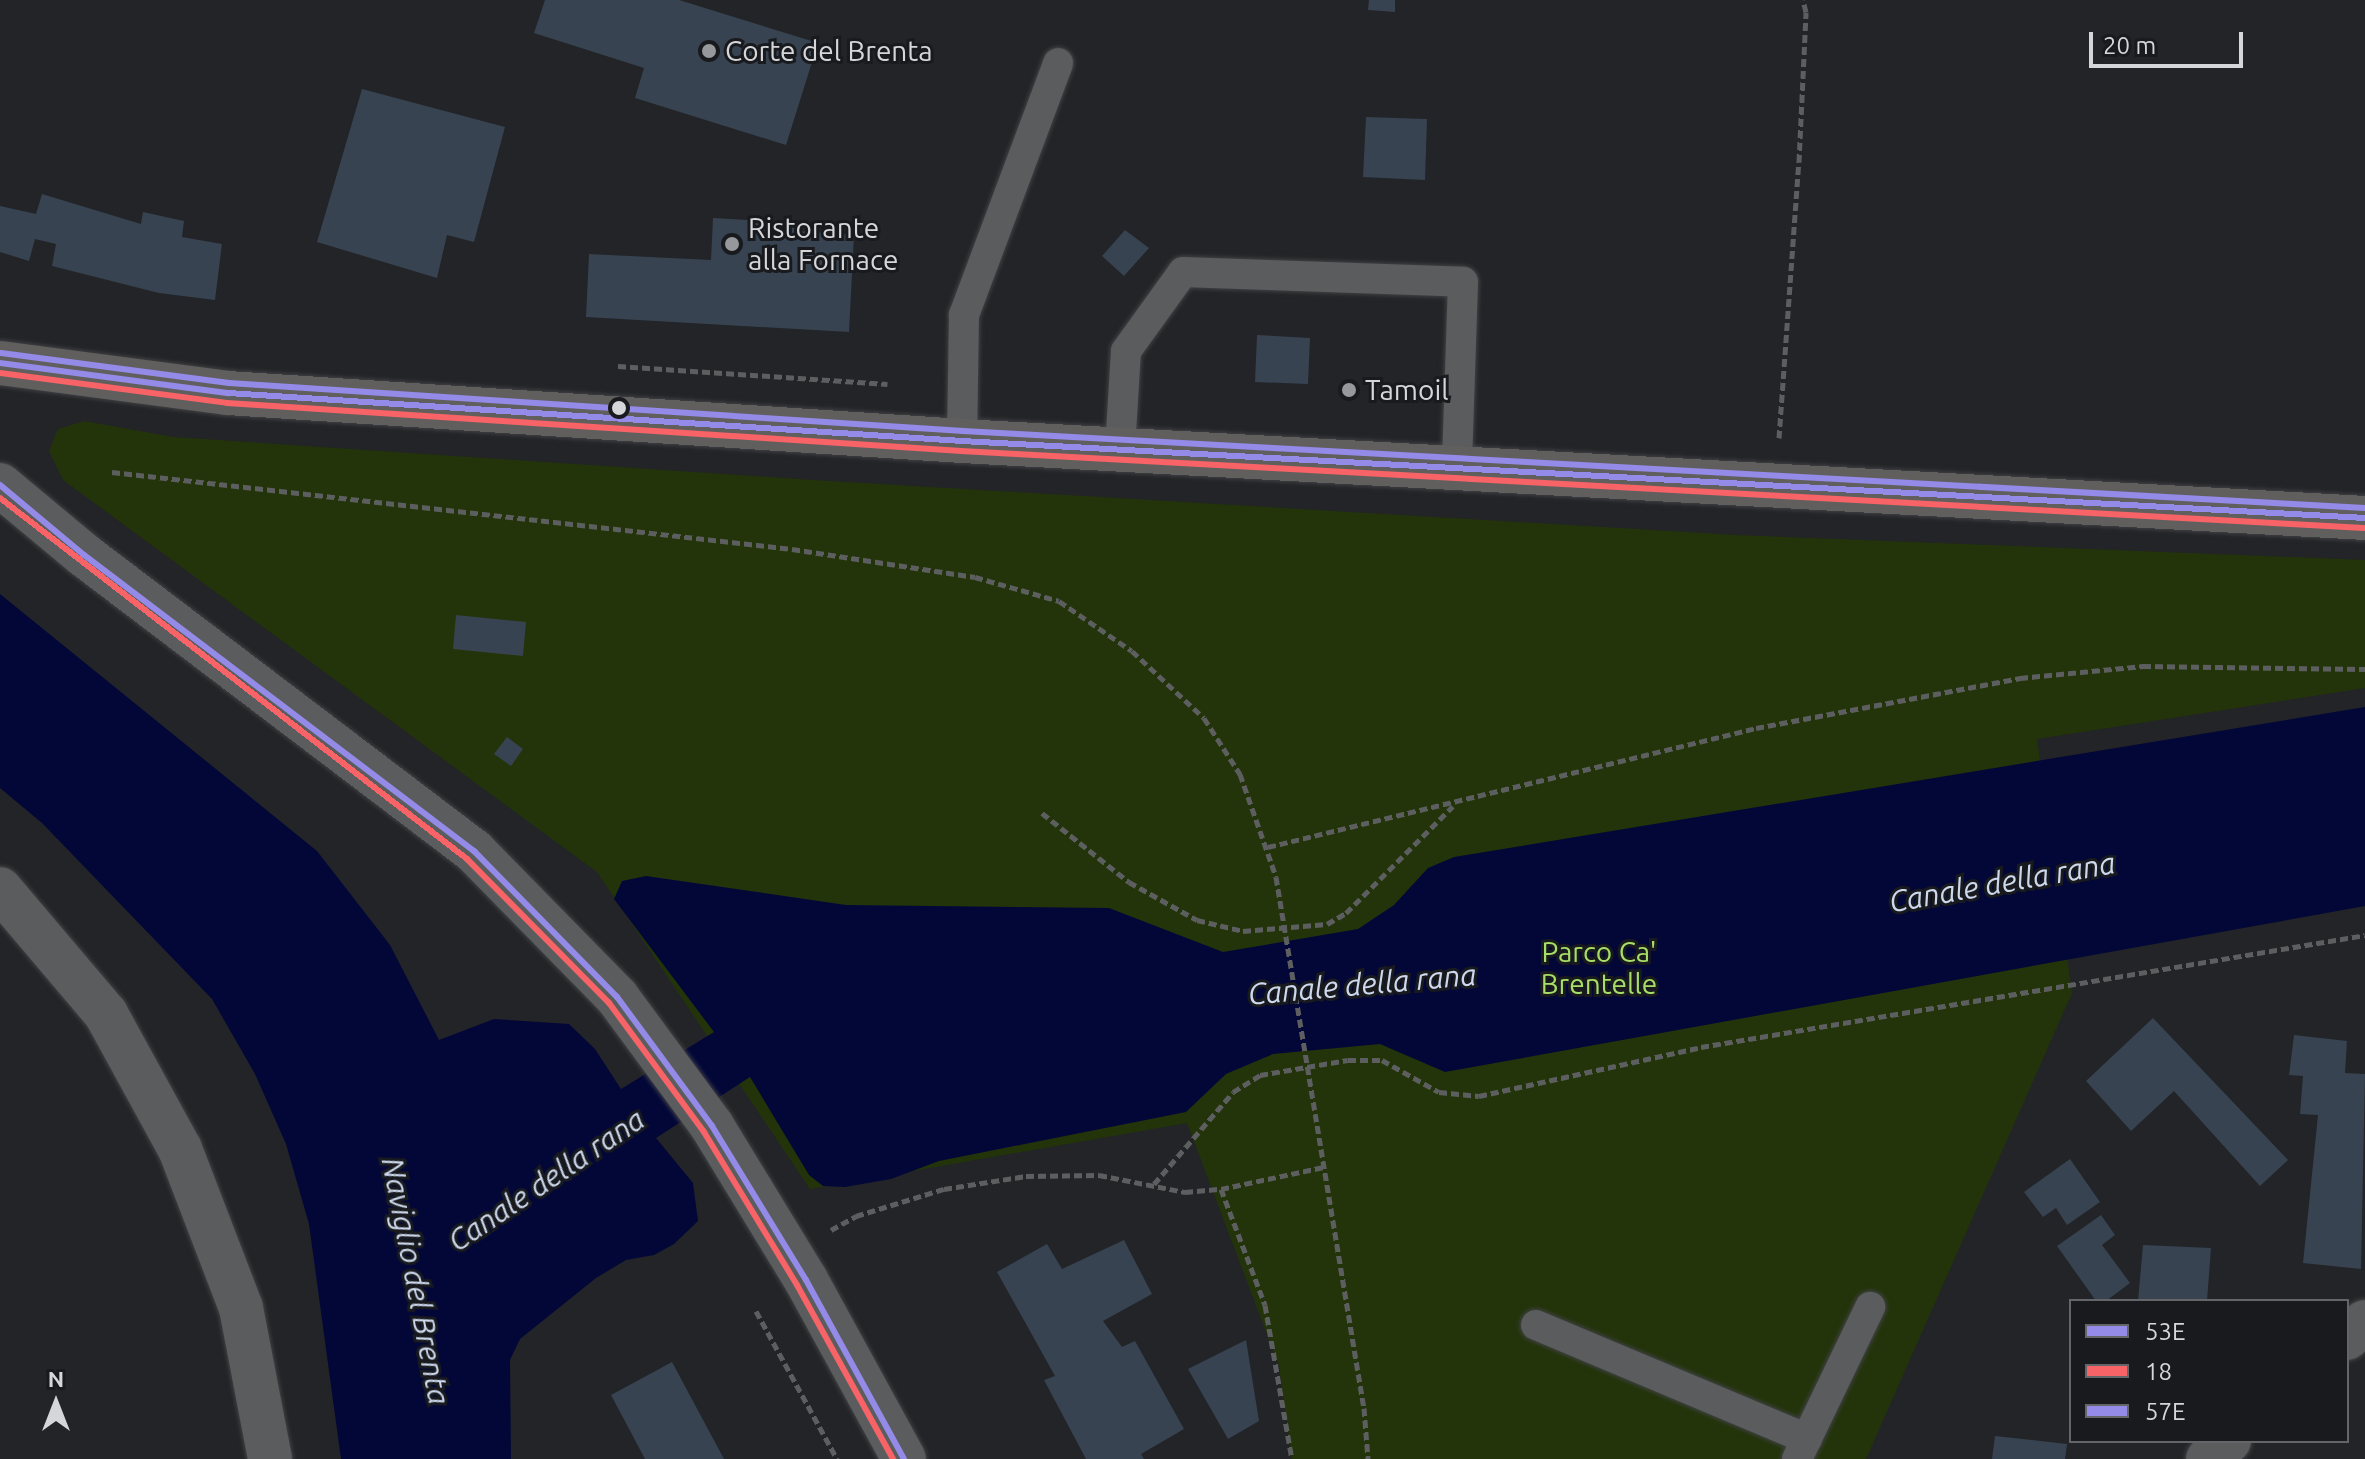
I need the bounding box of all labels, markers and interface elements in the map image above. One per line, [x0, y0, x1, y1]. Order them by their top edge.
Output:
scale bar [2093, 16, 2247, 66]
text: 20 m [2103, 32, 2156, 59]
place label: Corte del Brenta [725, 34, 933, 68]
marker: Corte del Brenta [700, 42, 718, 60]
place label: Ristorante alla Fornace [748, 211, 898, 277]
marker: Ristorante alla Fornace [723, 235, 741, 253]
place label: Tamoil [1365, 373, 1449, 407]
marker: Tamoil [1340, 381, 1358, 399]
unlabelled marker [611, 400, 627, 416]
water label: Canale della rana [1886, 844, 2118, 920]
park label: Parco Ca' Brentelle [1541, 935, 1657, 1001]
water label: Canale della rana [1246, 956, 1478, 1012]
water label: Canale della rana [441, 1101, 651, 1259]
water label: Naviglio del Brenta [374, 1154, 458, 1408]
legend [2069, 1299, 2349, 1443]
text: 53E [2145, 1318, 2186, 1345]
text: 18 [2145, 1358, 2172, 1385]
north arrow [16, 1363, 96, 1443]
text: N [48, 1366, 64, 1391]
text: 57E [2145, 1398, 2186, 1425]

